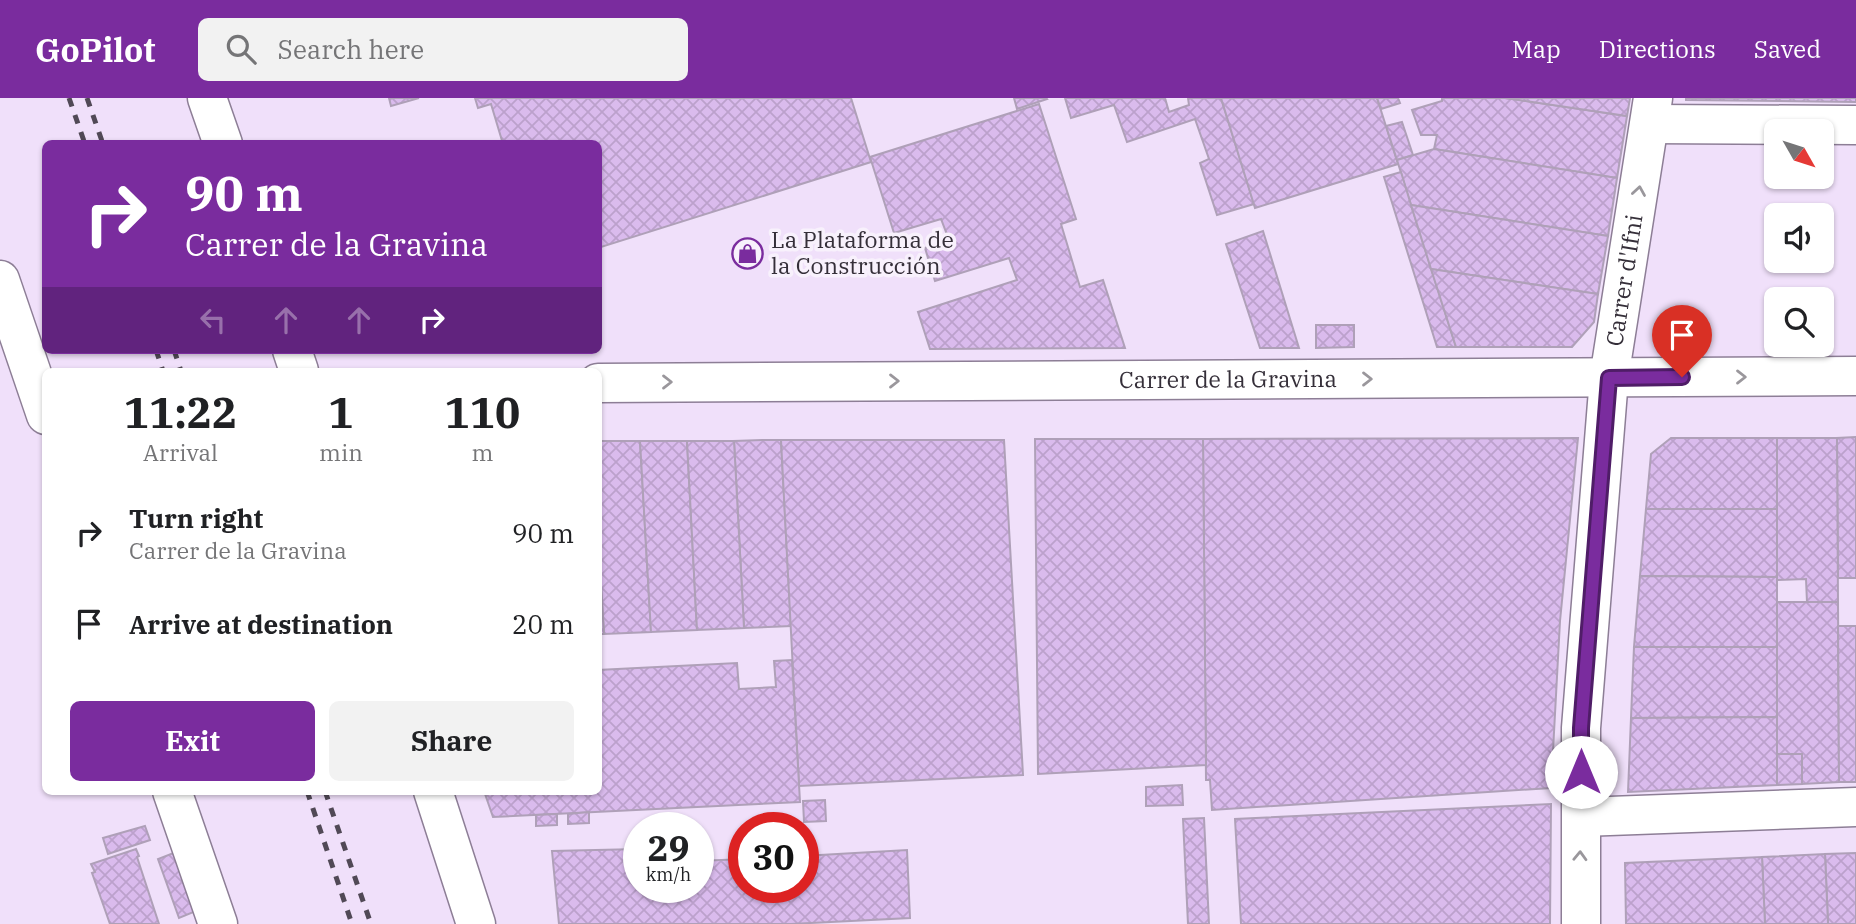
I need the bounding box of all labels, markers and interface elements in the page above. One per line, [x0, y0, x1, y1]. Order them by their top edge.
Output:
search box [198, 18, 688, 81]
text: GoPilot [35, 28, 156, 71]
icon: search [222, 30, 260, 68]
text: Search here [278, 32, 424, 66]
text: Map [1512, 33, 1561, 65]
text: Directions [1599, 33, 1716, 65]
text: Saved [1754, 33, 1821, 65]
north arrow [1764, 119, 1834, 189]
map controls [1764, 119, 1834, 357]
text: 90 m [185, 161, 303, 224]
icon: right [70, 168, 161, 259]
one-way arrow [1631, 185, 1646, 197]
button: sound [1764, 203, 1834, 273]
street label: Carrer d'Ifni [1598, 212, 1648, 348]
text: Carrer de la Gravina [185, 223, 488, 265]
place label: La Plataforma de la Construcción [771, 224, 954, 280]
shop icon: La Plataforma de la Construcción [731, 236, 765, 270]
button: search [1764, 287, 1834, 357]
icon: left [194, 301, 232, 339]
icon: ahead [267, 301, 305, 339]
icon: ahead [340, 301, 378, 339]
icon: right [413, 301, 451, 339]
pin [1652, 305, 1712, 377]
icon: arrive [1663, 316, 1701, 354]
street label: Carrer de la Gravina [1119, 363, 1337, 394]
one-way arrow [1736, 369, 1747, 385]
one-way arrow [1362, 371, 1372, 387]
one-way arrow [889, 373, 900, 389]
one-way arrow [662, 374, 672, 390]
text: 11:22 [124, 385, 237, 440]
text: 1 [328, 385, 354, 440]
text: 110 [445, 385, 520, 440]
text: Arrival [143, 437, 218, 467]
text: min [319, 437, 363, 467]
text: m [471, 437, 493, 467]
text: Turn right [129, 501, 263, 535]
icon: right [70, 514, 108, 552]
text: 90 m [512, 516, 574, 550]
text: Carrer de la Gravina [129, 535, 347, 565]
icon: arrive [70, 605, 108, 643]
text: Arrive at destination [129, 607, 393, 641]
text: 20 m [512, 607, 574, 641]
button: Exit [70, 701, 315, 781]
button: Share [329, 701, 574, 781]
position arrow [1544, 735, 1618, 809]
speed limit sign: 30 [728, 812, 819, 903]
text: 29 [647, 825, 690, 871]
one-way arrow [1573, 850, 1588, 861]
text: km/h [646, 863, 691, 886]

